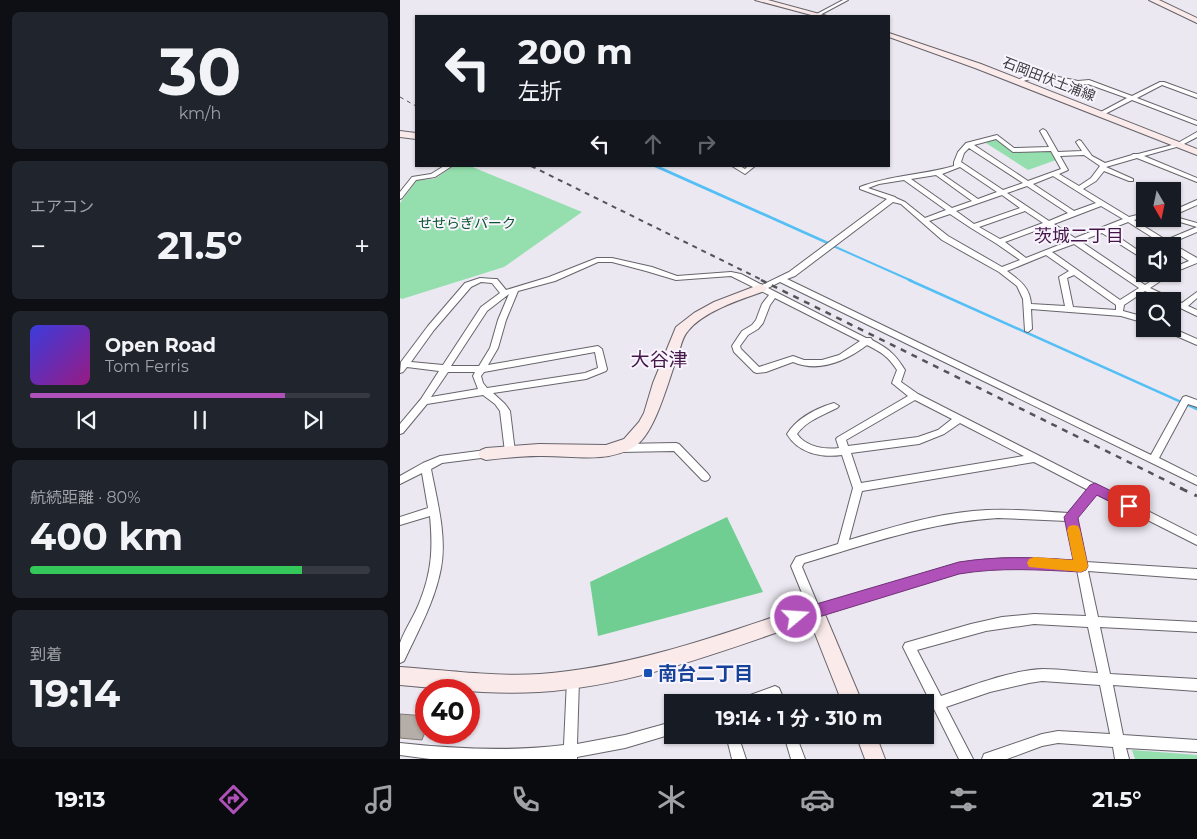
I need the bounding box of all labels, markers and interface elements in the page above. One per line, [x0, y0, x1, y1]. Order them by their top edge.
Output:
text: 200 m [518, 30, 633, 73]
text: 30 [159, 32, 241, 111]
icon: left [435, 35, 500, 100]
street label: 石岡田伏土浦線 [1000, 53, 1098, 105]
text: 左折 [518, 78, 562, 105]
text: km/h [179, 104, 221, 123]
icon: left [586, 130, 614, 158]
icon: ahead [639, 130, 667, 158]
icon: right [692, 130, 720, 158]
north arrow [1136, 182, 1181, 228]
map controls [1136, 182, 1181, 337]
text: エアコン [30, 197, 94, 216]
park label: せせらぎパーク [418, 214, 516, 232]
text: 21.5° [157, 222, 243, 269]
district label: 茨城二丁目 [1034, 225, 1124, 247]
text: − [30, 229, 46, 263]
text: + [354, 229, 370, 263]
button: sound [1136, 237, 1181, 282]
button: search [1136, 292, 1181, 337]
text: Open Road [105, 334, 216, 357]
district label: 大谷津 [630, 348, 688, 371]
text: Tom Ferris [105, 357, 189, 376]
icon: previous [73, 406, 101, 434]
icon: pause [186, 406, 214, 434]
icon: next [299, 406, 327, 434]
pin [1108, 485, 1150, 527]
text: 航続距離 · 80% [30, 488, 140, 507]
icon: arrive [1115, 492, 1143, 520]
text: 400 km [30, 513, 183, 560]
position arrow [769, 590, 821, 642]
text: 到着 [30, 645, 62, 664]
place label: 南台二丁目 [658, 662, 753, 685]
marker: 南台二丁目 [642, 667, 654, 679]
text: 19:14 [30, 670, 120, 717]
speed limit sign: 40 [415, 679, 480, 744]
text: 19:14 · 1 分 · 310 m [716, 707, 882, 730]
icon: directions [216, 782, 251, 817]
icon: music [362, 782, 397, 817]
icon: phone [508, 782, 543, 817]
icon: climate [654, 782, 689, 817]
icon: car [800, 782, 835, 817]
icon: filters [946, 782, 981, 817]
text: 19:13 [55, 786, 106, 813]
text: 21.5° [1092, 786, 1141, 813]

